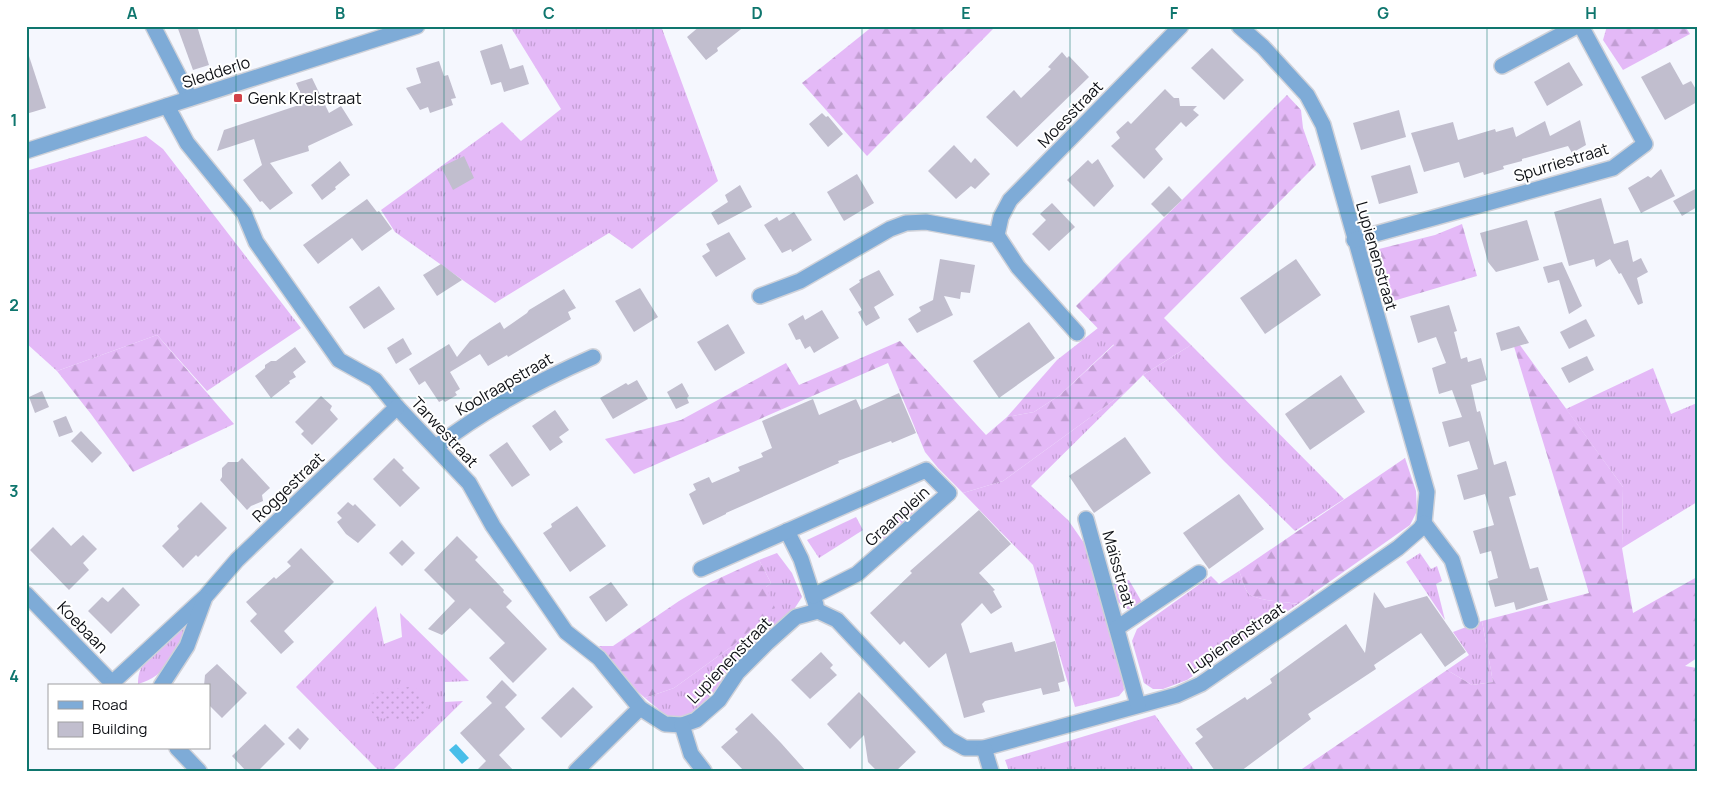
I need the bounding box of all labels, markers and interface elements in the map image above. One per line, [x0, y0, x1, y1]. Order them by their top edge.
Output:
text: A [127, 2, 138, 24]
text: B [335, 2, 345, 24]
text: C [543, 2, 555, 24]
text: D [751, 2, 763, 24]
text: E [961, 2, 971, 24]
text: F [1170, 2, 1179, 24]
text: G [1377, 2, 1389, 24]
text: H [1585, 2, 1597, 24]
street label: Sledderlo [179, 51, 253, 93]
street label: Moesstraat [1033, 76, 1107, 152]
place label: Genk Krelstraat [248, 87, 362, 109]
marker: Genk Krelstraat [232, 92, 244, 104]
text: 1 [10, 109, 18, 131]
street label: Spurriestraat [1511, 137, 1611, 187]
street label: Lupienenstraat [1351, 199, 1403, 313]
text: 2 [9, 294, 19, 316]
street label: Koolraapstraat [451, 347, 557, 421]
street label: Tarwestraat [407, 392, 483, 472]
street label: Roggestraat [247, 447, 329, 527]
text: 3 [9, 480, 19, 502]
street label: Graanplein [860, 481, 934, 551]
street label: Maïsstraat [1098, 528, 1140, 610]
street label: Koebaan [53, 596, 113, 658]
street label: Lupienenstraat [1183, 597, 1289, 679]
street label: Lupienenstraat [682, 612, 776, 708]
text: 4 [9, 665, 19, 687]
legend [48, 684, 210, 750]
text: Road [92, 694, 128, 715]
text: Building [92, 718, 147, 739]

